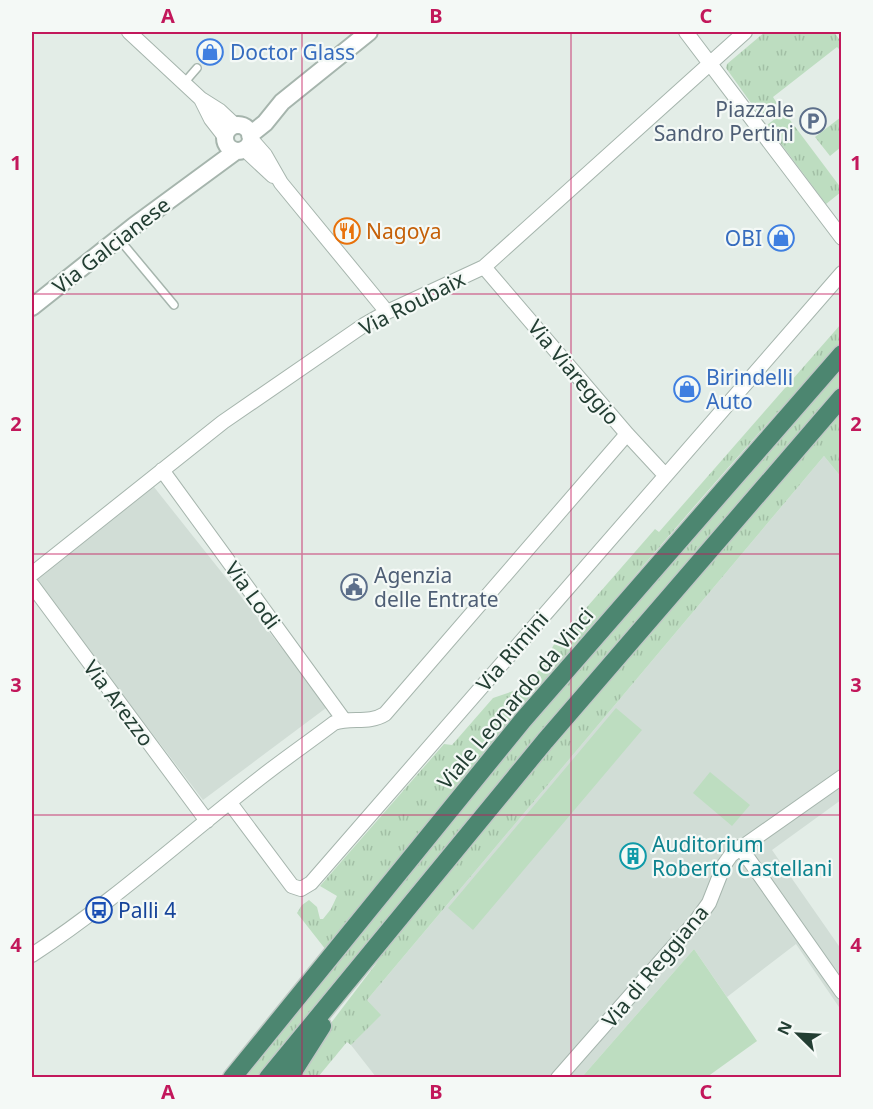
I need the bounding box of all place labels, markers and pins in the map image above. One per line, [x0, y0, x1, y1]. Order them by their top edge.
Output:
shop icon: Doctor Glass [195, 37, 225, 67]
place label: Doctor Glass [230, 38, 355, 66]
place label: Piazzale Sandro Pertini [654, 95, 794, 147]
parking icon: Piazzale Sandro Pertini [798, 106, 828, 136]
restaurant icon: Nagoya [332, 216, 362, 246]
place label: Nagoya [366, 217, 441, 245]
shop icon: OBI [766, 223, 796, 253]
place label: OBI [725, 224, 762, 252]
place label: Birindelli Auto [706, 363, 793, 415]
shop icon: Birindelli Auto [672, 374, 702, 404]
place label: Agenzia delle Entrate [374, 561, 499, 613]
public building icon: Agenzia delle Entrate [339, 572, 369, 602]
place label: Auditorium Roberto Castellani [652, 830, 833, 882]
building icon: Auditorium Roberto Castellani [618, 841, 648, 871]
bus stop icon: Palli 4 [84, 895, 114, 925]
place label: Palli 4 [118, 896, 176, 924]

